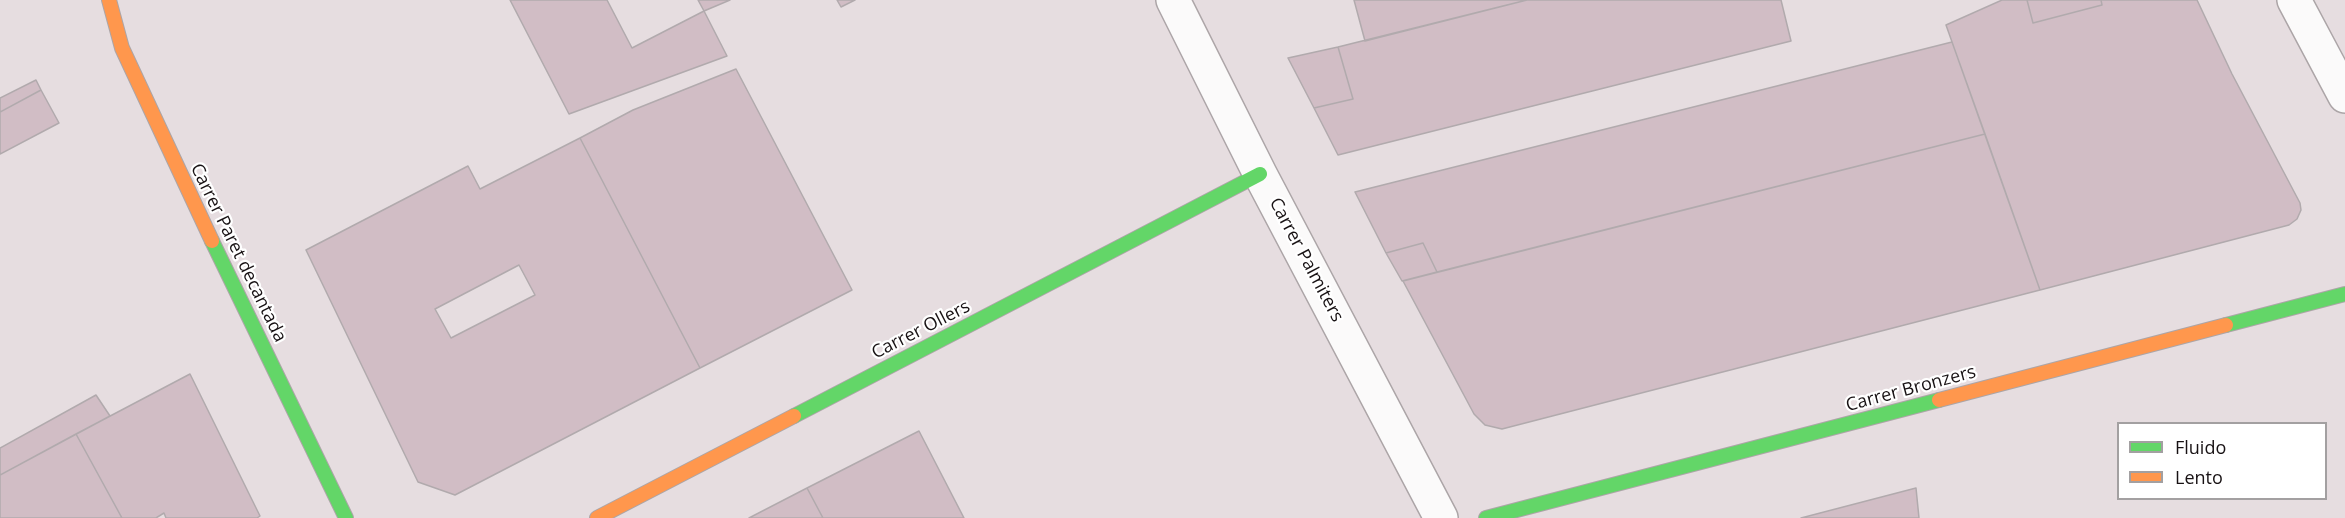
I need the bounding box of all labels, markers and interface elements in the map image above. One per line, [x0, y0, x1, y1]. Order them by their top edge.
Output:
street label: Carrer Paret decantada [185, 160, 291, 346]
street label: Carrer Palmiters [1264, 194, 1348, 326]
street label: Carrer Ollers [868, 296, 974, 364]
street label: Carrer Bronzers [1844, 361, 1978, 417]
legend [2117, 422, 2327, 500]
text: Fluido [2175, 435, 2226, 459]
text: Lento [2175, 465, 2223, 489]

